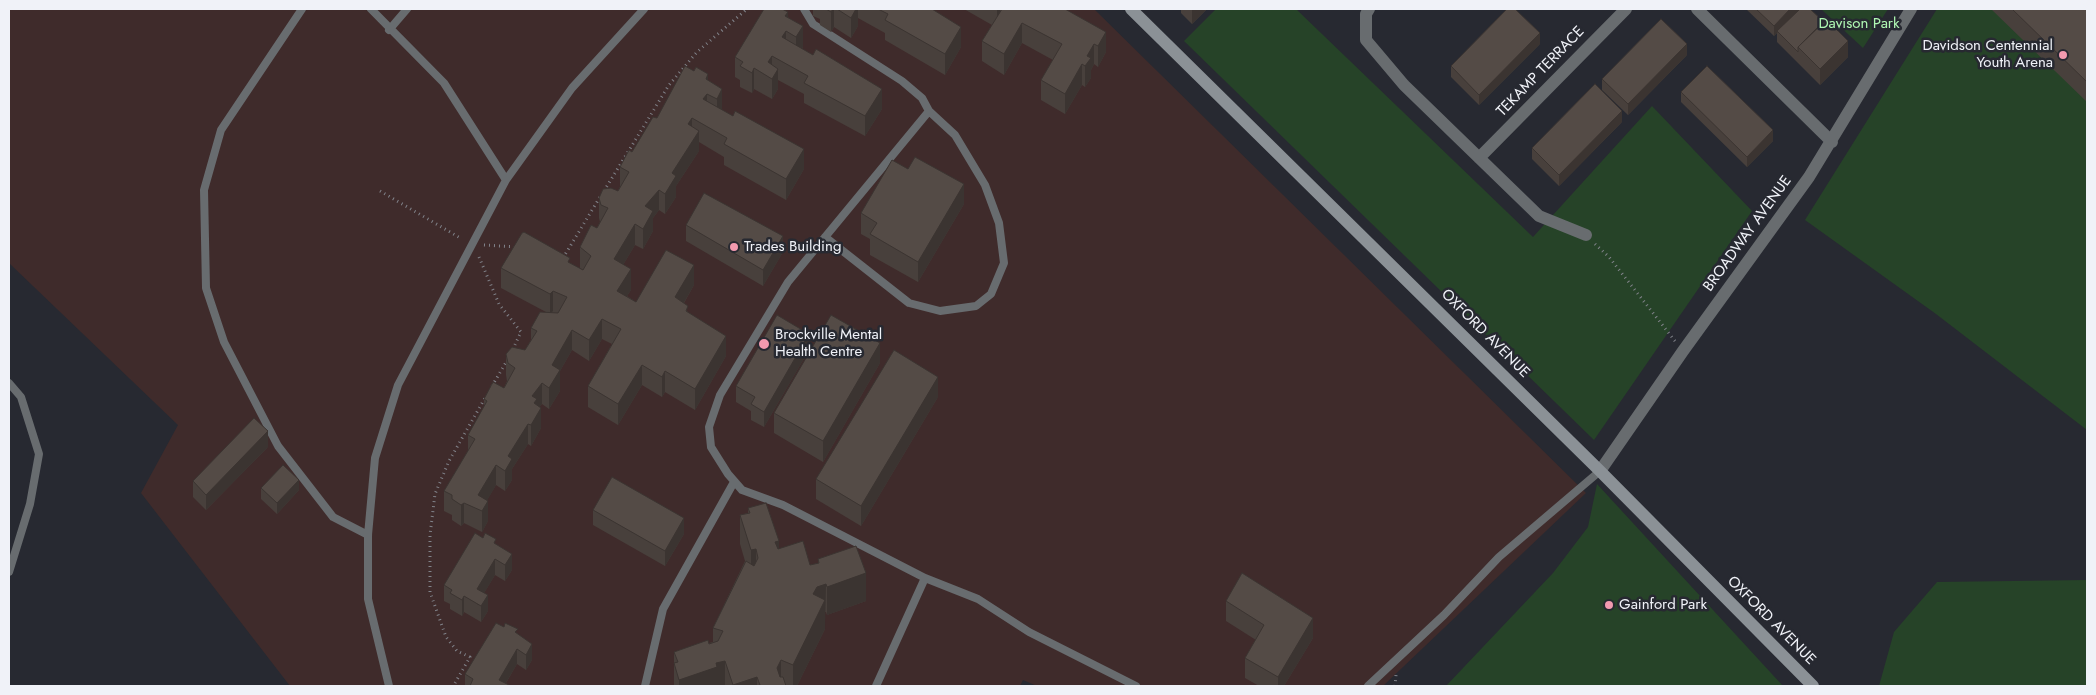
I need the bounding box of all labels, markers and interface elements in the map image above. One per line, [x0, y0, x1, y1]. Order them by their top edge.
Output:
park label: Davison Park [1818, 15, 1900, 33]
street label: TEKAMP TERRACE [1493, 23, 1589, 121]
place label: Davidson Centennial Youth Arena [1922, 37, 2053, 72]
marker: Davidson Centennial Youth Arena [2057, 49, 2069, 61]
street label: BROADWAY AVENUE [1700, 173, 1796, 295]
place label: Trades Building [744, 238, 841, 256]
marker: Trades Building [728, 241, 740, 253]
street label: OXFORD AVENUE [1437, 286, 1533, 382]
place label: Brockville Mental Health Centre [775, 326, 882, 361]
marker: Brockville Mental Health Centre [757, 337, 771, 351]
street label: OXFORD AVENUE [1723, 573, 1819, 669]
place label: Gainford Park [1619, 596, 1707, 614]
marker: Gainford Park [1603, 599, 1615, 611]

